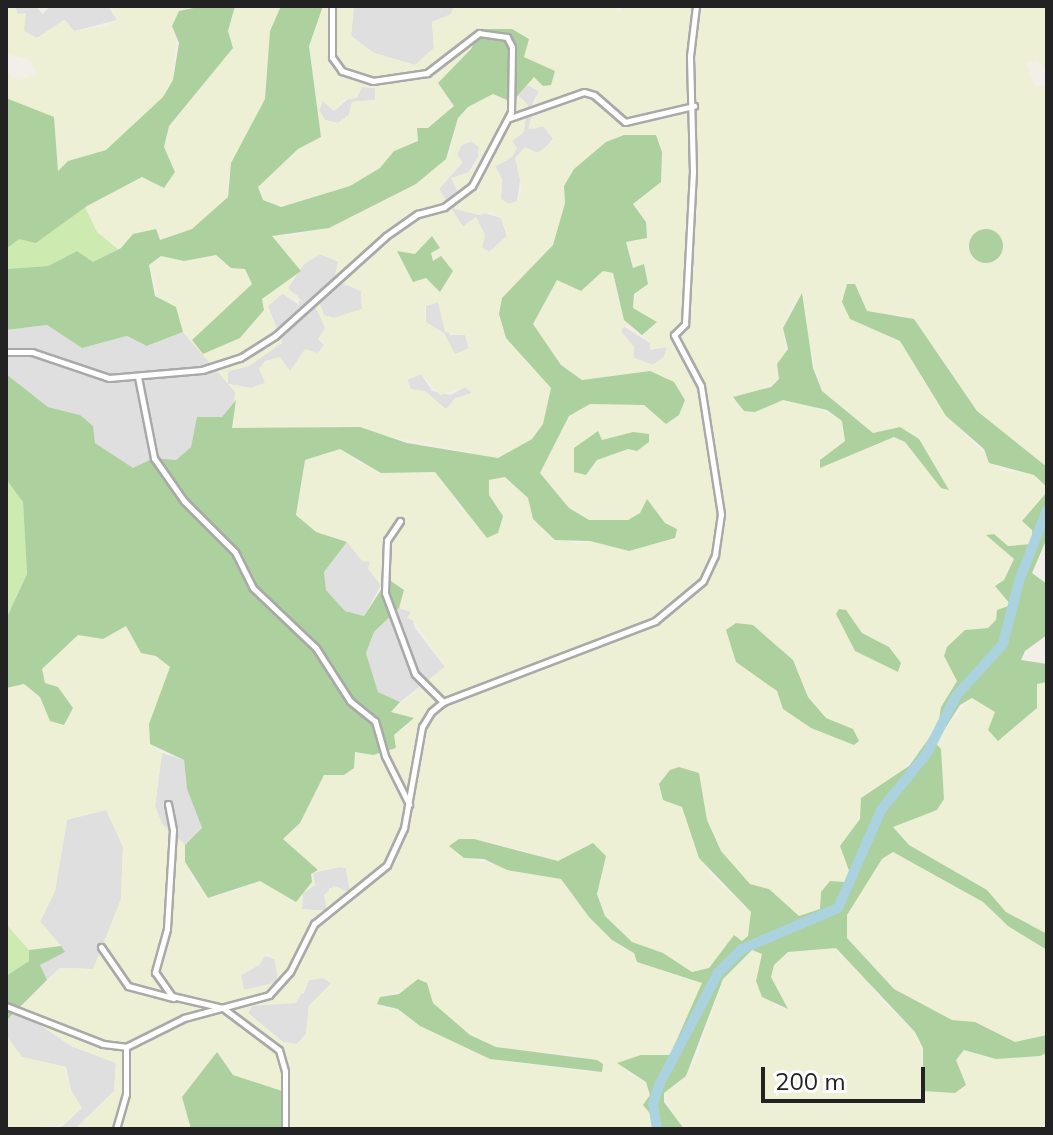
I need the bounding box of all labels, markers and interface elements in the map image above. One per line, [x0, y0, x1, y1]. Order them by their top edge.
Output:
scale bar [765, 1051, 929, 1101]
text: 200 m [775, 1066, 846, 1096]

